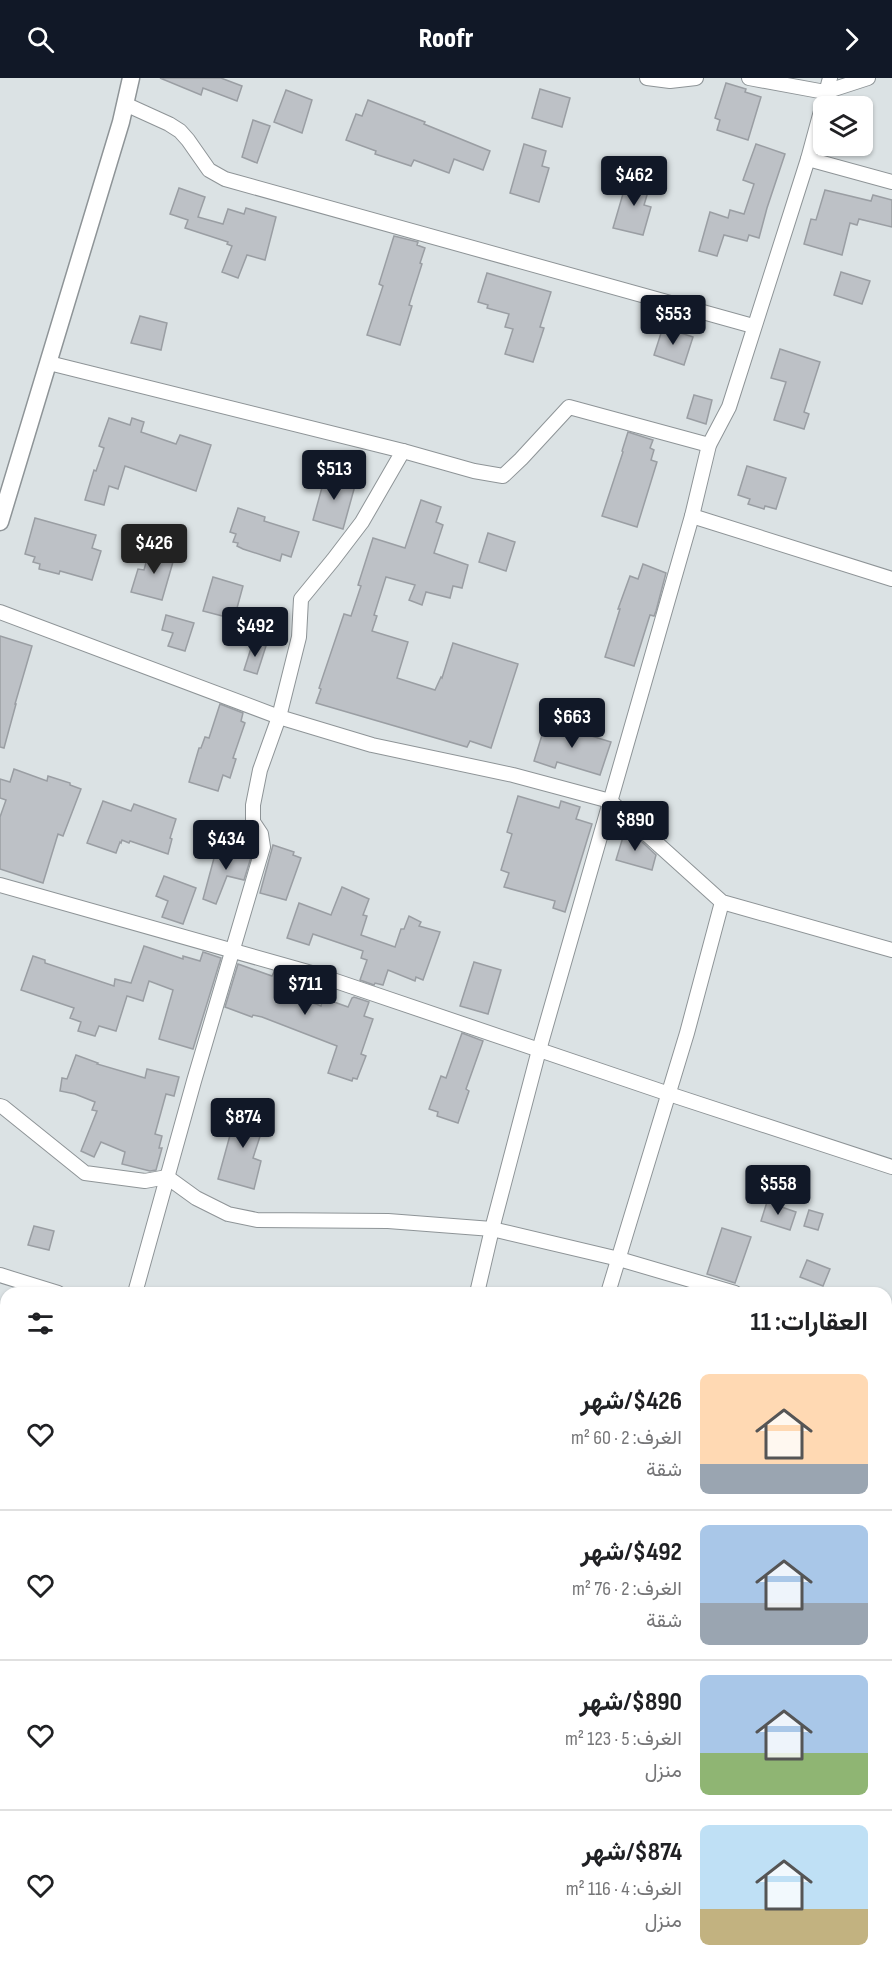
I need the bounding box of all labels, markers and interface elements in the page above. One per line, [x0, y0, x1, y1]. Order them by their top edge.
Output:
icon: search [24, 23, 57, 56]
text: Roofr [419, 23, 473, 55]
icon: forward [835, 23, 868, 56]
map controls [813, 96, 873, 156]
button: layers [813, 96, 873, 156]
pin: $462 [598, 156, 670, 207]
text: $462 [615, 163, 653, 187]
pin: $553 [637, 295, 709, 346]
text: $553 [655, 302, 691, 326]
pin: $513 [298, 450, 370, 501]
text: $513 [316, 457, 352, 481]
pin: $426 [118, 524, 190, 575]
text: $426 [135, 531, 173, 555]
pin: $492 [219, 607, 291, 658]
text: $492 [236, 614, 274, 638]
pin: $663 [536, 698, 608, 749]
text: $663 [553, 705, 591, 729]
pin: $890 [599, 801, 671, 852]
text: $890 [616, 808, 654, 832]
pin: $434 [190, 820, 262, 871]
text: $434 [207, 827, 245, 851]
pin: $711 [269, 965, 341, 1016]
text: $711 [288, 972, 322, 996]
pin: $874 [207, 1098, 279, 1149]
text: $874 [225, 1105, 261, 1129]
pin: $558 [742, 1165, 814, 1216]
text: $558 [759, 1172, 797, 1196]
icon: filters [24, 1307, 57, 1340]
text: العقارات: 11 [751, 1307, 868, 1338]
text: $426/شهر [580, 1386, 682, 1417]
icon: home [748, 1398, 820, 1470]
icon: heart [24, 1418, 57, 1451]
text: الغرف: 2 · 60 m² [571, 1426, 682, 1450]
text: شقة [646, 1458, 682, 1482]
text: $492/شهر [580, 1537, 682, 1568]
icon: home [748, 1549, 820, 1621]
icon: heart [24, 1569, 57, 1602]
text: الغرف: 2 · 76 m² [572, 1577, 682, 1601]
text: شقة [646, 1609, 682, 1633]
text: $890/شهر [579, 1687, 682, 1718]
icon: home [748, 1699, 820, 1771]
icon: heart [24, 1719, 57, 1752]
text: الغرف: 5 · 123 m² [565, 1727, 682, 1751]
text: منزل [645, 1759, 682, 1783]
text: $874/شهر [582, 1837, 682, 1868]
icon: home [748, 1849, 820, 1921]
icon: heart [24, 1869, 57, 1902]
text: الغرف: 4 · 116 m² [566, 1877, 682, 1901]
text: منزل [645, 1909, 682, 1933]

